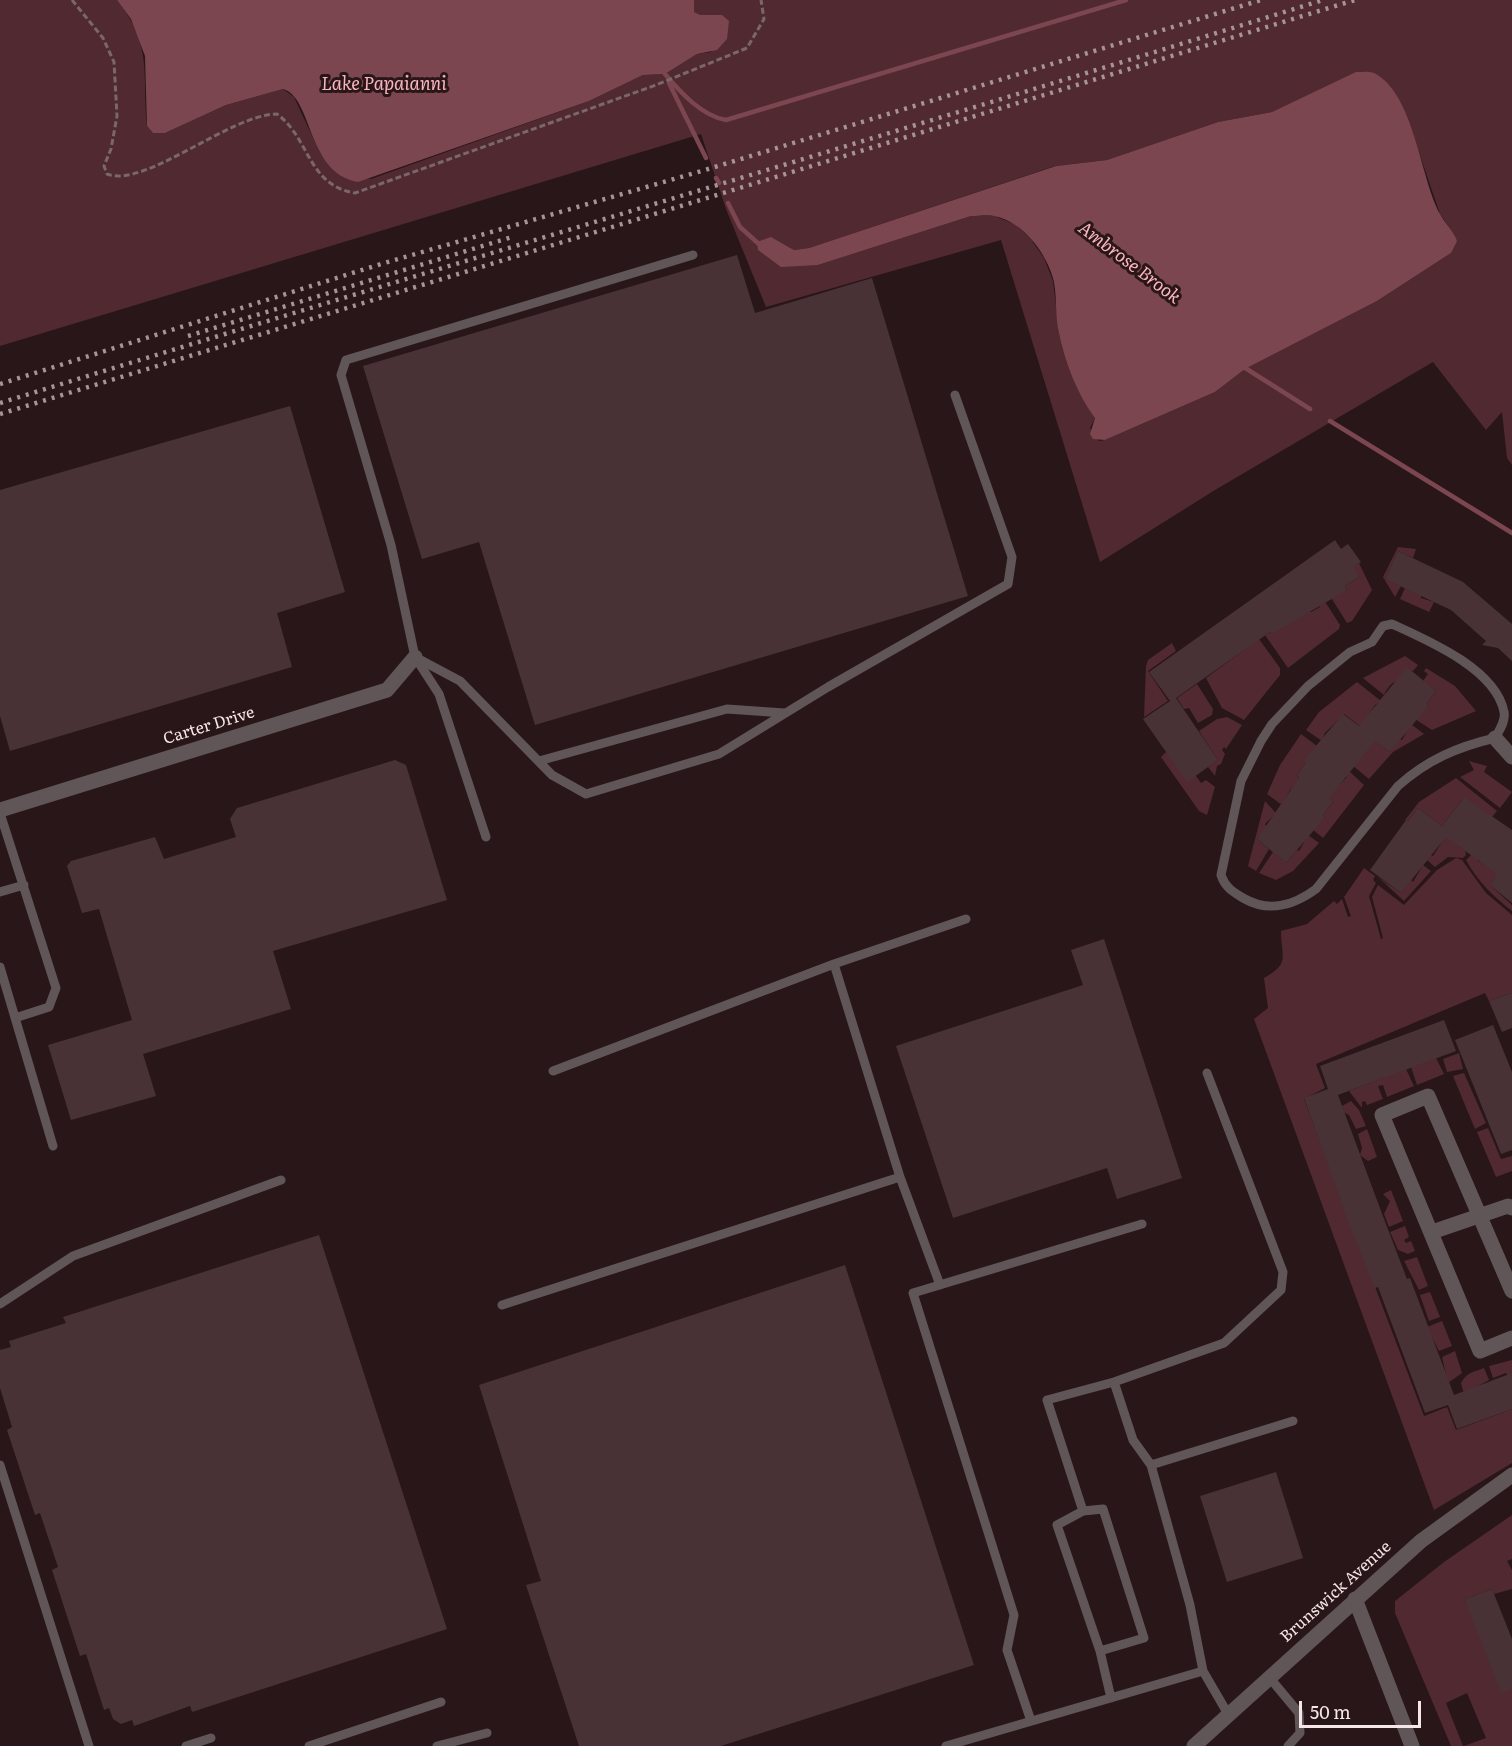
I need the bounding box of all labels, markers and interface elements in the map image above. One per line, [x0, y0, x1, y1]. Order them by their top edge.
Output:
water label: Lake Papaianni [321, 74, 447, 96]
water label: Ambrose Brook [1074, 217, 1184, 309]
street label: Carter Drive [161, 703, 257, 749]
street label: Brunswick Avenue [1277, 1537, 1395, 1647]
scale bar [1302, 1689, 1424, 1727]
text: 50 m [1310, 1698, 1351, 1725]

